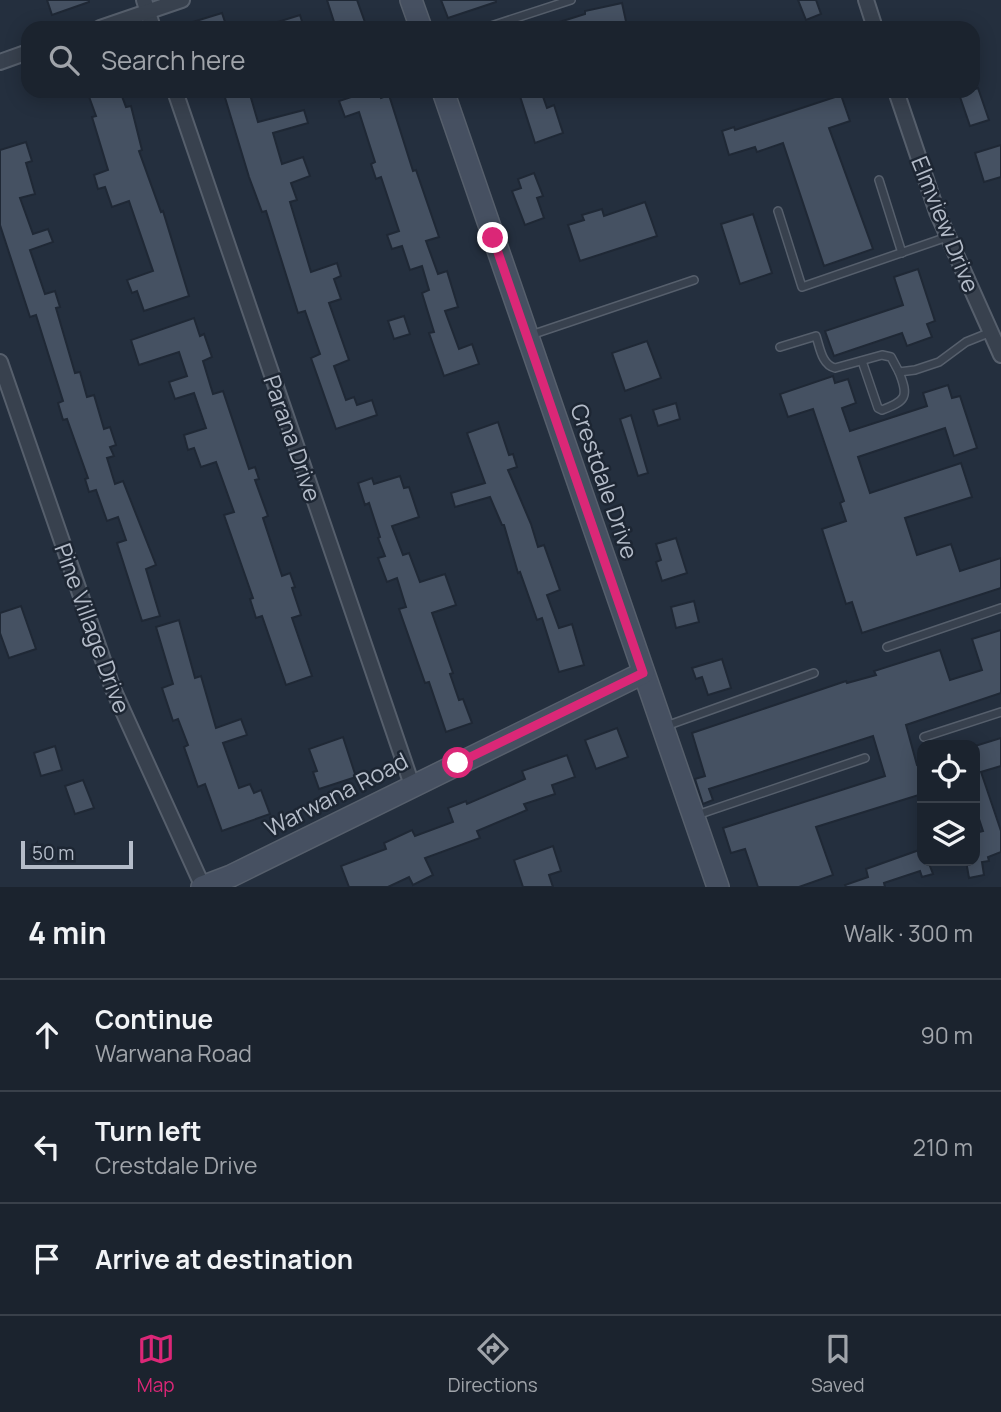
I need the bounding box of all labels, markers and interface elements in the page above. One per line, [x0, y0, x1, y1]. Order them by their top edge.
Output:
search box [21, 21, 980, 98]
icon: search [45, 41, 83, 79]
text: Search here [101, 42, 246, 78]
street label: Elmview Drive [904, 151, 988, 297]
route end [477, 222, 508, 253]
street label: Parana Drive [256, 371, 330, 505]
street label: Crestdale Drive [563, 399, 647, 563]
street label: Pine Village Drive [47, 539, 139, 717]
map controls [917, 740, 980, 866]
button: locate [917, 740, 980, 803]
street label: Warwana Road [259, 744, 413, 844]
route start [442, 747, 473, 778]
button: layers [917, 803, 980, 866]
scale bar [21, 838, 133, 870]
text: 50 m [32, 840, 74, 866]
text: 4 min [28, 912, 106, 953]
text: Walk · 300 m [844, 917, 973, 949]
text: Continue [95, 1001, 213, 1037]
icon: ahead [28, 1016, 66, 1054]
text: 90 m [921, 1019, 973, 1051]
text: Warwana Road [95, 1037, 252, 1069]
text: Turn left [95, 1113, 202, 1149]
icon: left [28, 1128, 66, 1166]
text: 210 m [913, 1131, 973, 1163]
text: Crestdale Drive [95, 1149, 257, 1181]
icon: arrive [28, 1240, 66, 1278]
text: Arrive at destination [95, 1241, 353, 1277]
tab: Map [137, 1330, 175, 1398]
tab: Directions [448, 1330, 538, 1398]
tab: Saved [811, 1330, 864, 1398]

